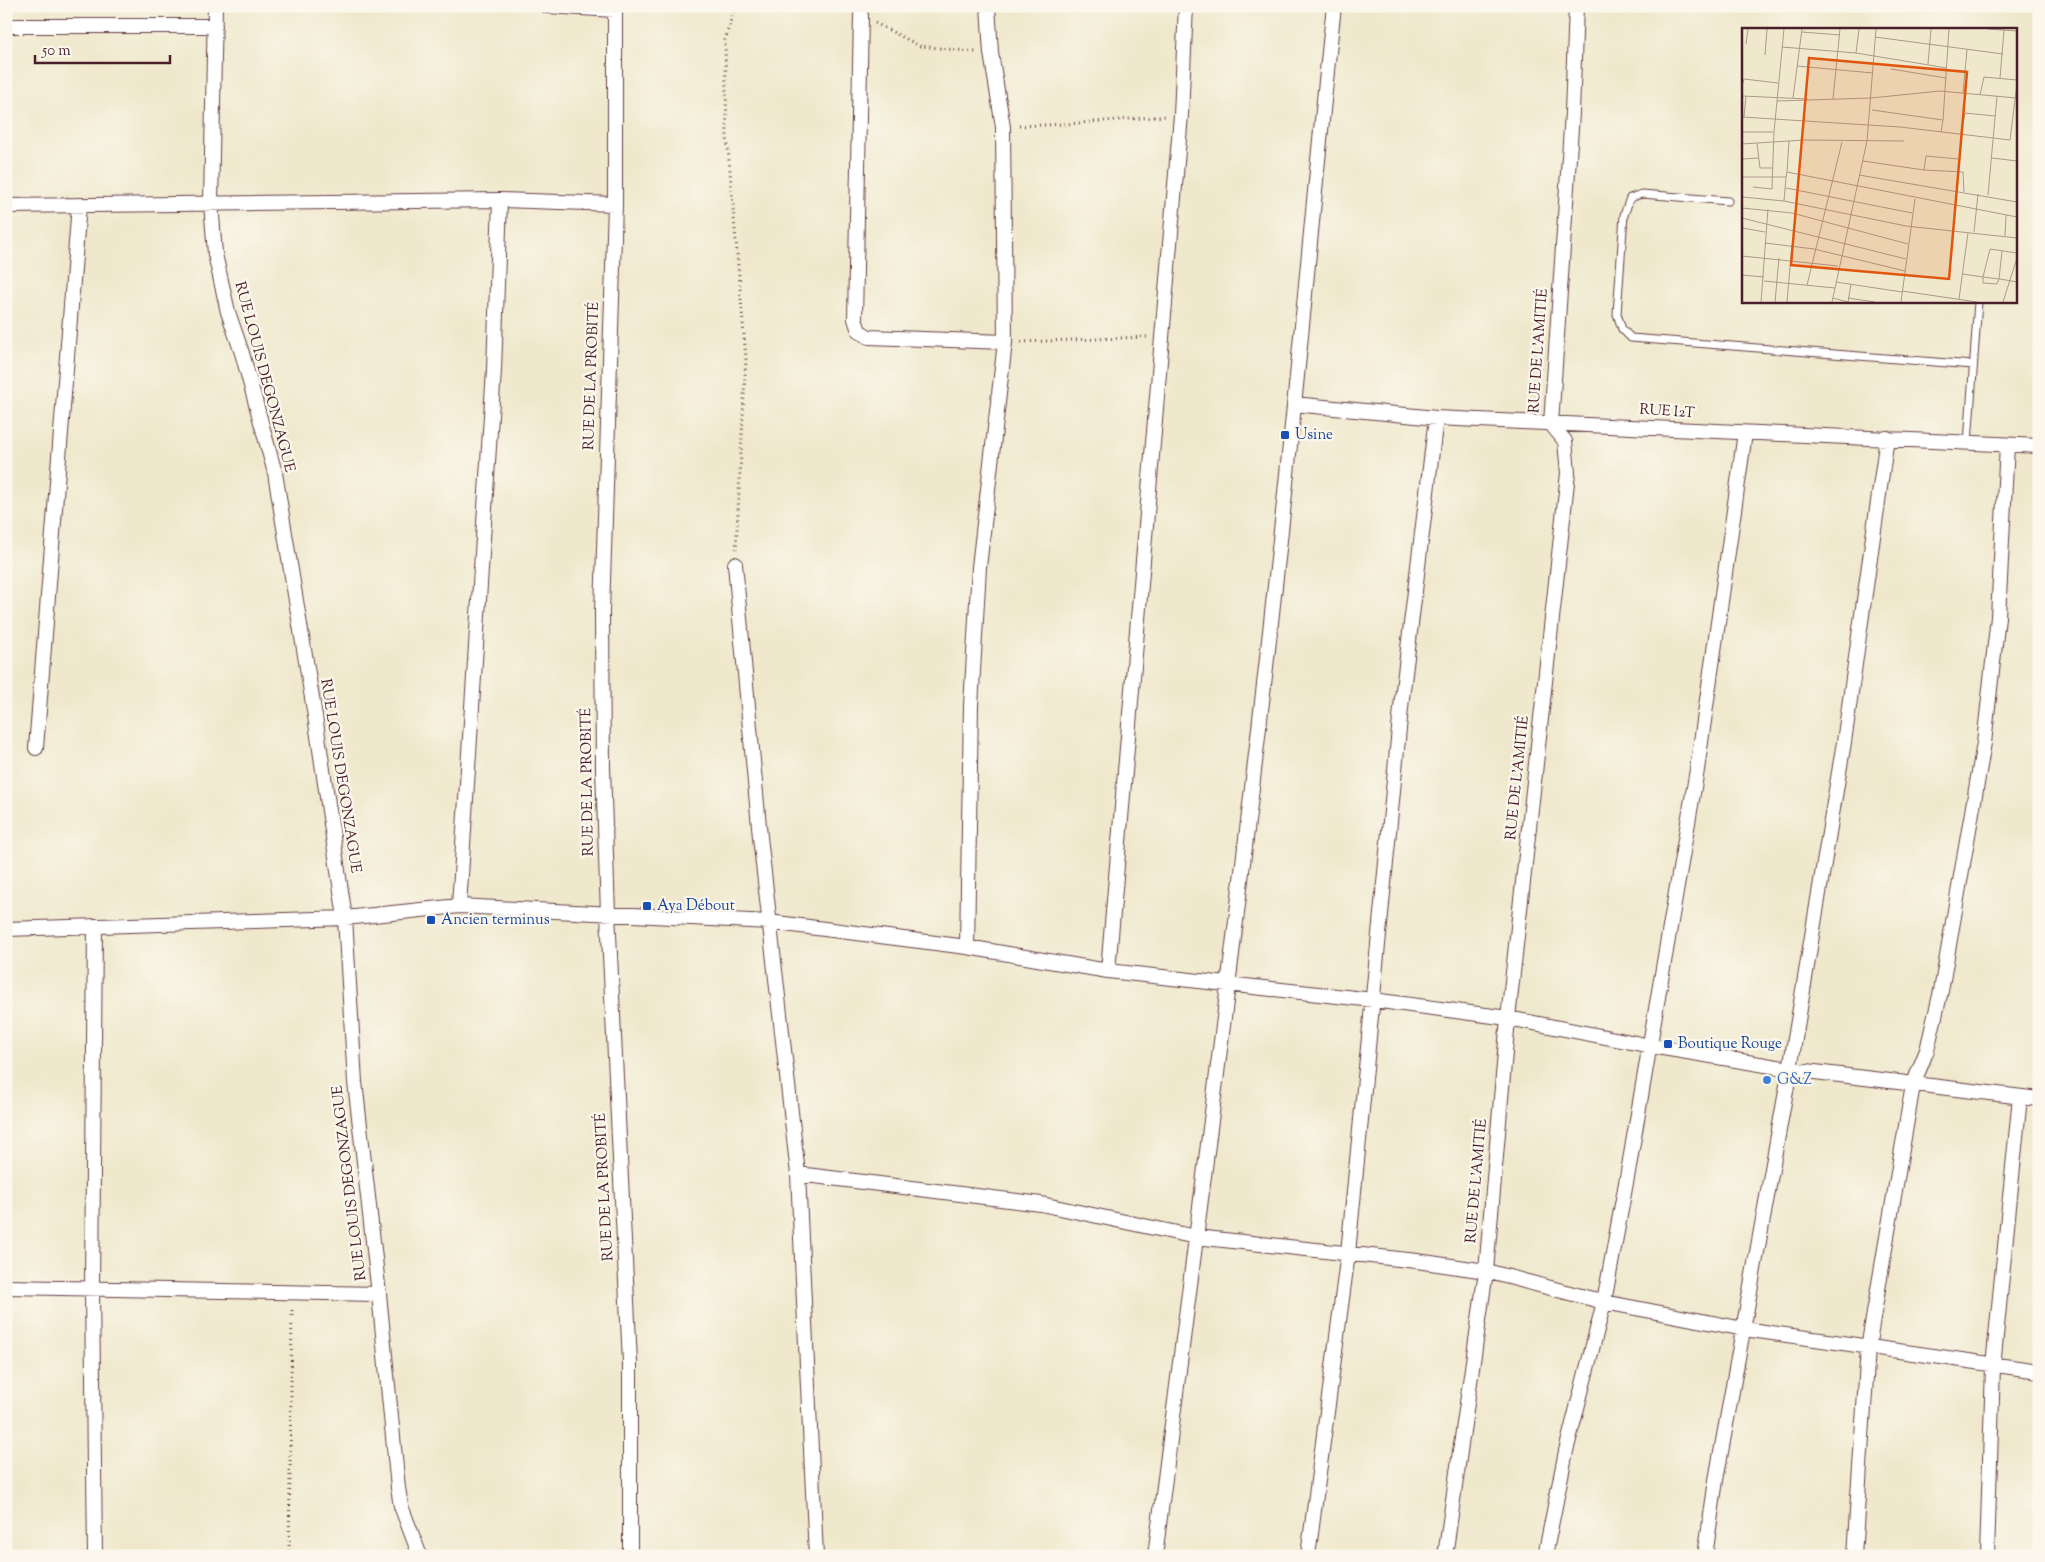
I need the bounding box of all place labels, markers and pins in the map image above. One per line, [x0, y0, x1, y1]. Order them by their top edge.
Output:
place label: Usine [1295, 425, 1333, 446]
marker: Usine [1279, 429, 1291, 441]
place label: Aya Débout [657, 896, 735, 917]
marker: Aya Débout [641, 900, 653, 912]
place label: Ancien terminus [441, 910, 550, 931]
marker: Ancien terminus [425, 914, 437, 926]
place label: Boutique Rouge [1678, 1034, 1782, 1055]
marker: Boutique Rouge [1662, 1038, 1674, 1050]
place label: G&Z [1777, 1070, 1812, 1091]
marker: G&Z [1761, 1074, 1773, 1086]

